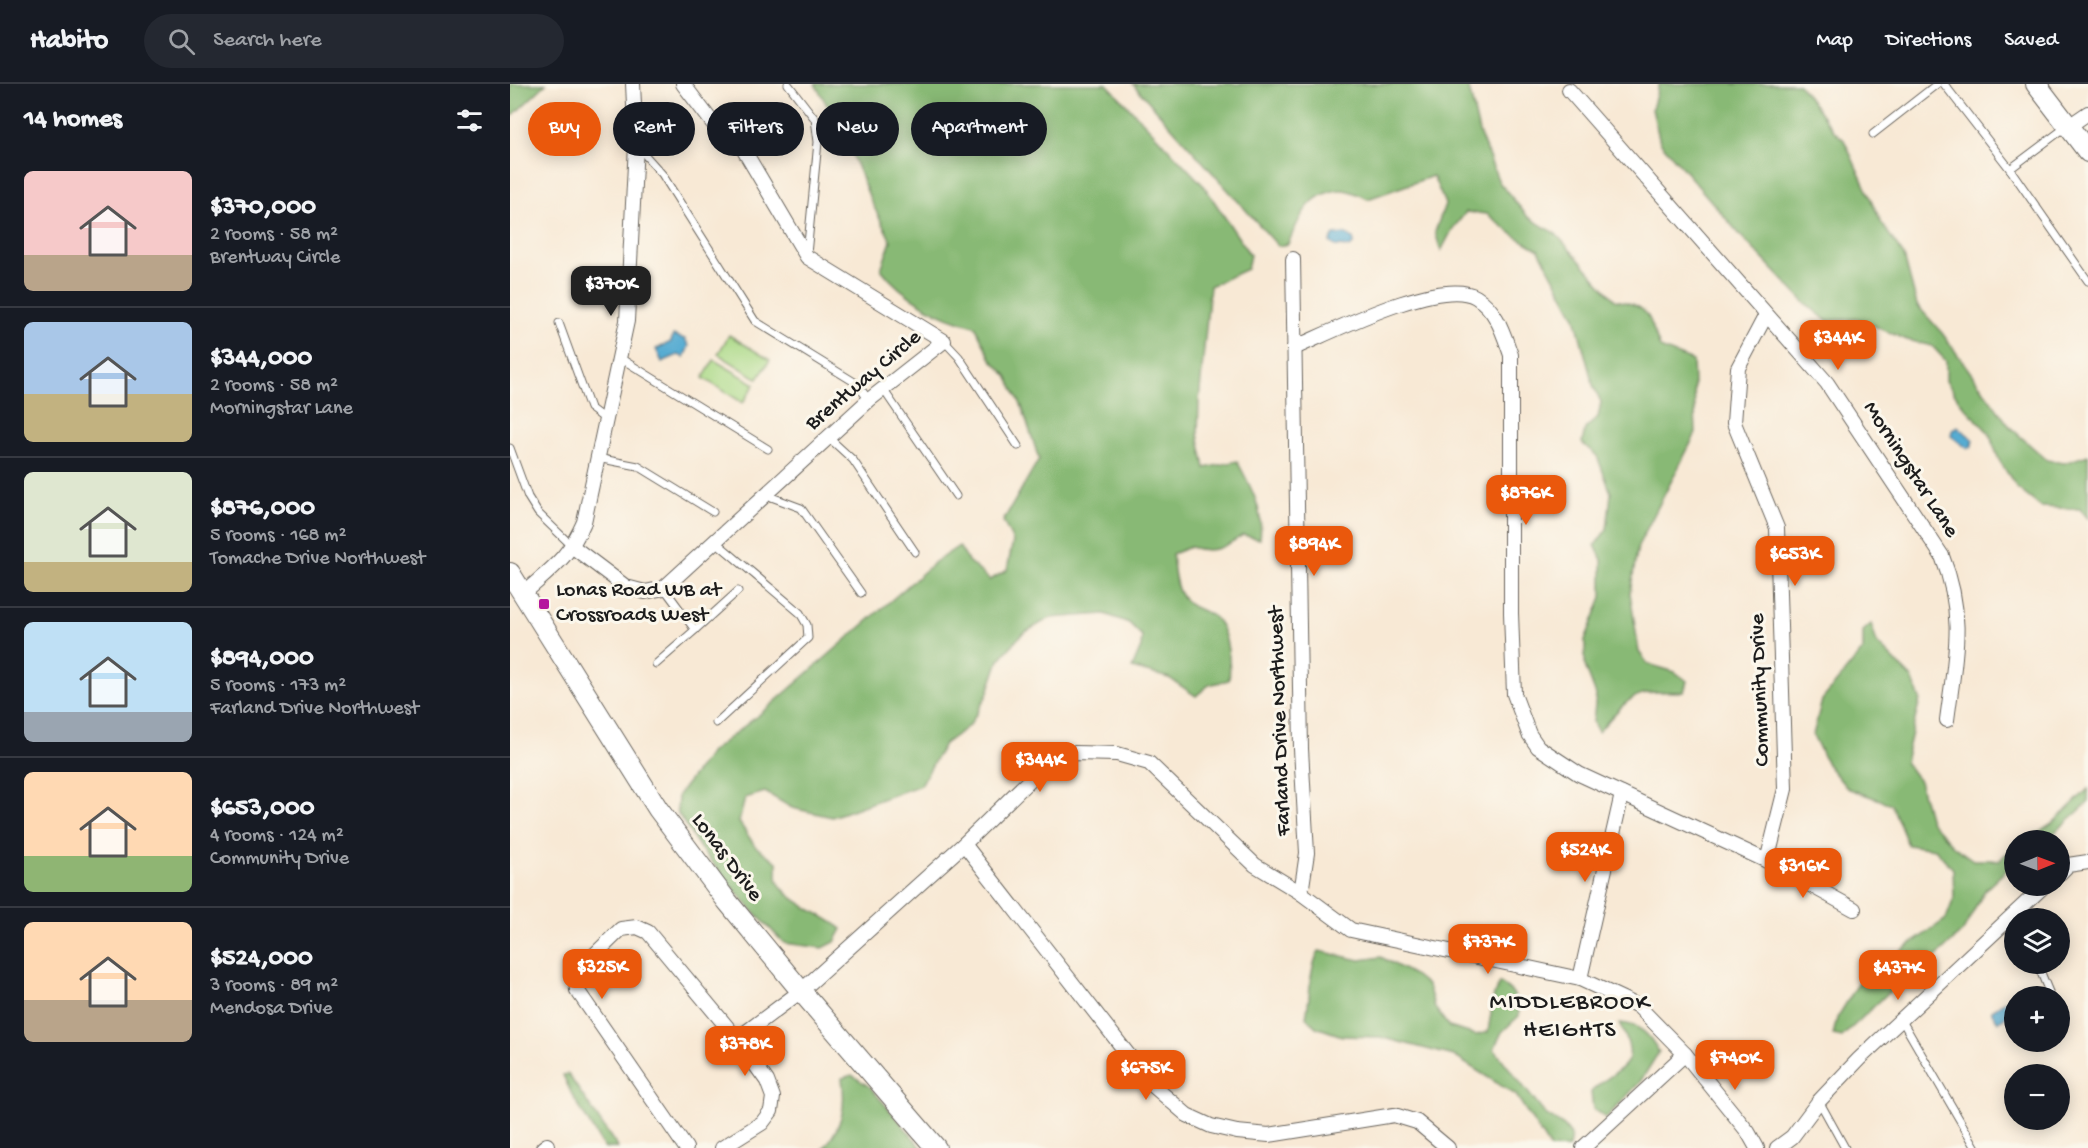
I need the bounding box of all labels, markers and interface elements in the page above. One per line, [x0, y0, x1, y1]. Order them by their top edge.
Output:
search box [144, 14, 564, 68]
text: Habito [30, 25, 108, 58]
icon: search [165, 25, 198, 58]
text: Search here [213, 28, 322, 54]
text: Map [1816, 29, 1853, 54]
text: Directions [1886, 29, 1971, 54]
text: Saved [2004, 29, 2058, 54]
chip: Buy [528, 102, 601, 156]
chip: Rent [613, 102, 695, 156]
chip: Filters [707, 102, 804, 156]
chip: New [816, 102, 899, 156]
chip: Apartment [911, 102, 1047, 156]
icon: filters [453, 104, 486, 137]
text: 14 homes [24, 105, 122, 136]
text: $370,000 [210, 193, 316, 224]
icon: home [72, 195, 144, 267]
text: 2 rooms · 58 m² [210, 224, 338, 247]
text: Brentway Circle [210, 247, 340, 270]
pin: $370K [569, 266, 653, 317]
text: $370K [585, 274, 637, 297]
pin: $344K [1796, 320, 1880, 371]
street label: Brentway Circle [800, 325, 928, 438]
text: $344K [1813, 328, 1863, 351]
text: $344,000 [210, 344, 312, 375]
icon: home [72, 346, 144, 418]
text: 2 rooms · 58 m² [210, 375, 338, 398]
street label: Morningstar Lane [1856, 397, 1964, 543]
text: Morningstar Lane [210, 398, 353, 421]
pin: $876K [1484, 475, 1568, 526]
text: $876K [1500, 483, 1552, 506]
text: $876,000 [210, 494, 315, 525]
icon: home [72, 496, 144, 568]
text: 5 rooms · 168 m² [210, 525, 346, 548]
pin: $894K [1272, 526, 1356, 577]
text: $894K [1289, 534, 1339, 557]
pin: $653K [1753, 536, 1837, 587]
text: $653K [1769, 544, 1821, 567]
text: Tomache Drive Northwest [210, 548, 425, 571]
place label: Lonas Road WB at Crossroads West [556, 578, 723, 629]
marker: Lonas Road WB at Crossroads West [537, 597, 551, 611]
street label: Farland Drive Northwest [1264, 604, 1298, 837]
street label: Community Drive [1745, 612, 1777, 767]
text: $894,000 [210, 644, 314, 675]
icon: home [72, 646, 144, 718]
text: 5 rooms · 173 m² [210, 675, 346, 698]
text: Farland Drive Northwest [210, 698, 419, 721]
pin: $344K [998, 742, 1082, 793]
text: $344K [1015, 750, 1065, 773]
text: $653,000 [210, 794, 314, 825]
icon: home [72, 796, 144, 868]
street label: Lonas Drive [685, 809, 768, 908]
text: 4 rooms · 124 m² [210, 825, 344, 848]
north arrow [2004, 830, 2070, 896]
map controls [2004, 830, 2070, 1130]
pin: $524K [1543, 832, 1627, 883]
text: $524K [1560, 840, 1610, 863]
text: Community Drive [210, 848, 349, 871]
pin: $316K [1761, 848, 1845, 899]
text: $316K [1779, 856, 1827, 879]
button: layers [2004, 908, 2070, 974]
pin: $737K [1446, 924, 1530, 975]
text: $737K [1462, 932, 1514, 955]
text: $524,000 [210, 944, 313, 975]
icon: home [72, 946, 144, 1018]
pin: $325K [560, 949, 644, 1000]
pin: $437K [1856, 950, 1940, 1001]
text: $325K [577, 957, 627, 980]
text: $437K [1873, 958, 1923, 981]
text: 3 rooms · 89 m² [210, 975, 338, 998]
button: + [2004, 986, 2070, 1052]
district label: MIDDLEBROOK HEIGHTS [1490, 989, 1652, 1046]
text: Mendosa Drive [210, 998, 333, 1021]
pin: $378K [703, 1026, 787, 1077]
text: $378K [719, 1034, 771, 1057]
pin: $740K [1693, 1040, 1777, 1091]
text: $740K [1709, 1048, 1761, 1071]
pin: $675K [1104, 1050, 1188, 1101]
text: $675K [1120, 1058, 1172, 1081]
button: − [2004, 1064, 2070, 1130]

